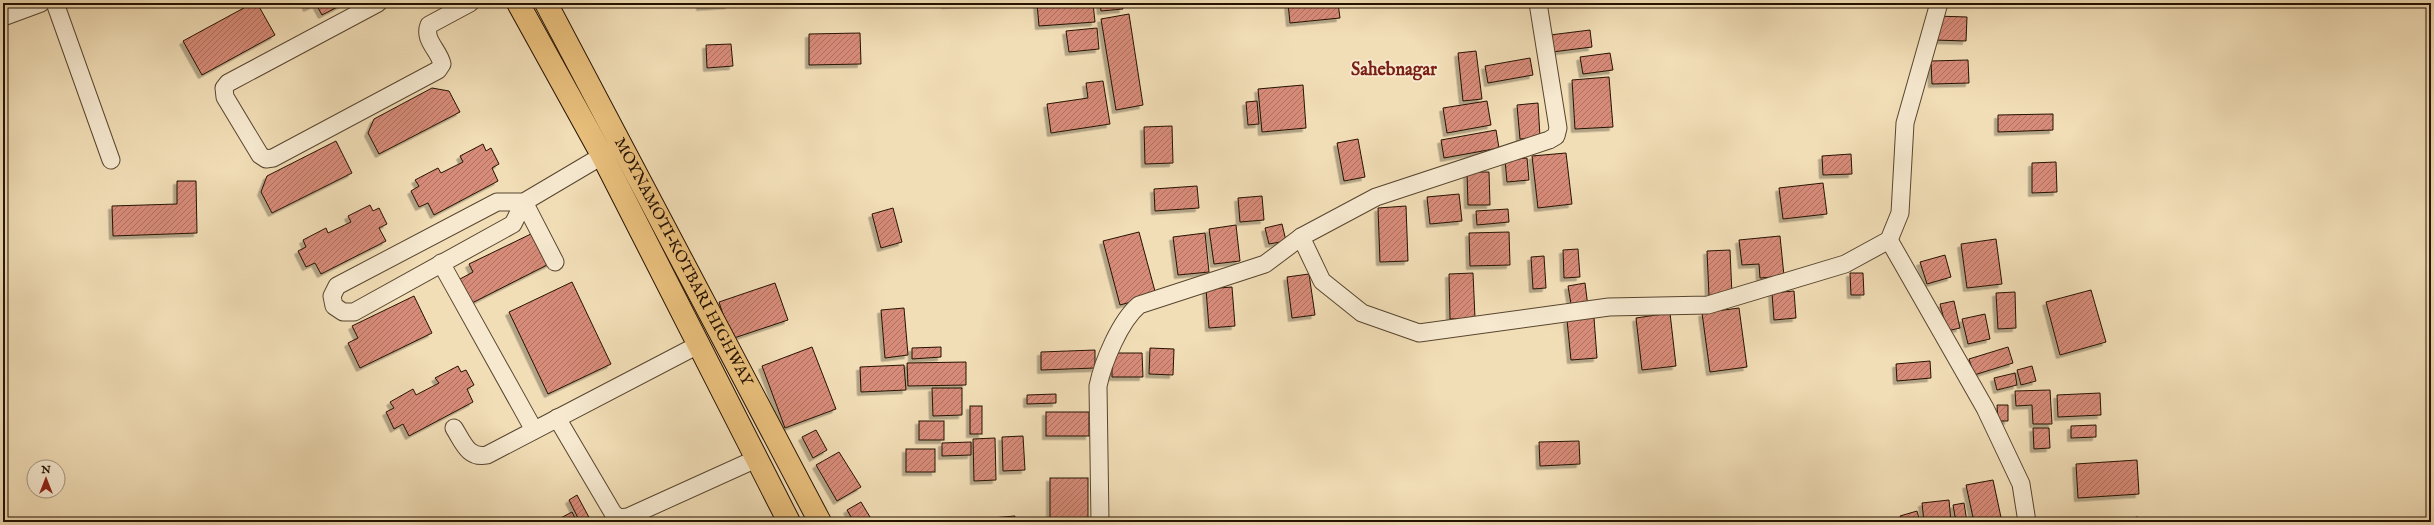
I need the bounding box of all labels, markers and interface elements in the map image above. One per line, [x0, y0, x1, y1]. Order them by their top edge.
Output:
district label: Sahebnagar [1351, 59, 1437, 82]
street label: MOYNAMOTI–KOTBARI HIGHWAY [609, 134, 757, 391]
north arrow [26, 459, 66, 499]
text: N [40, 463, 51, 477]

